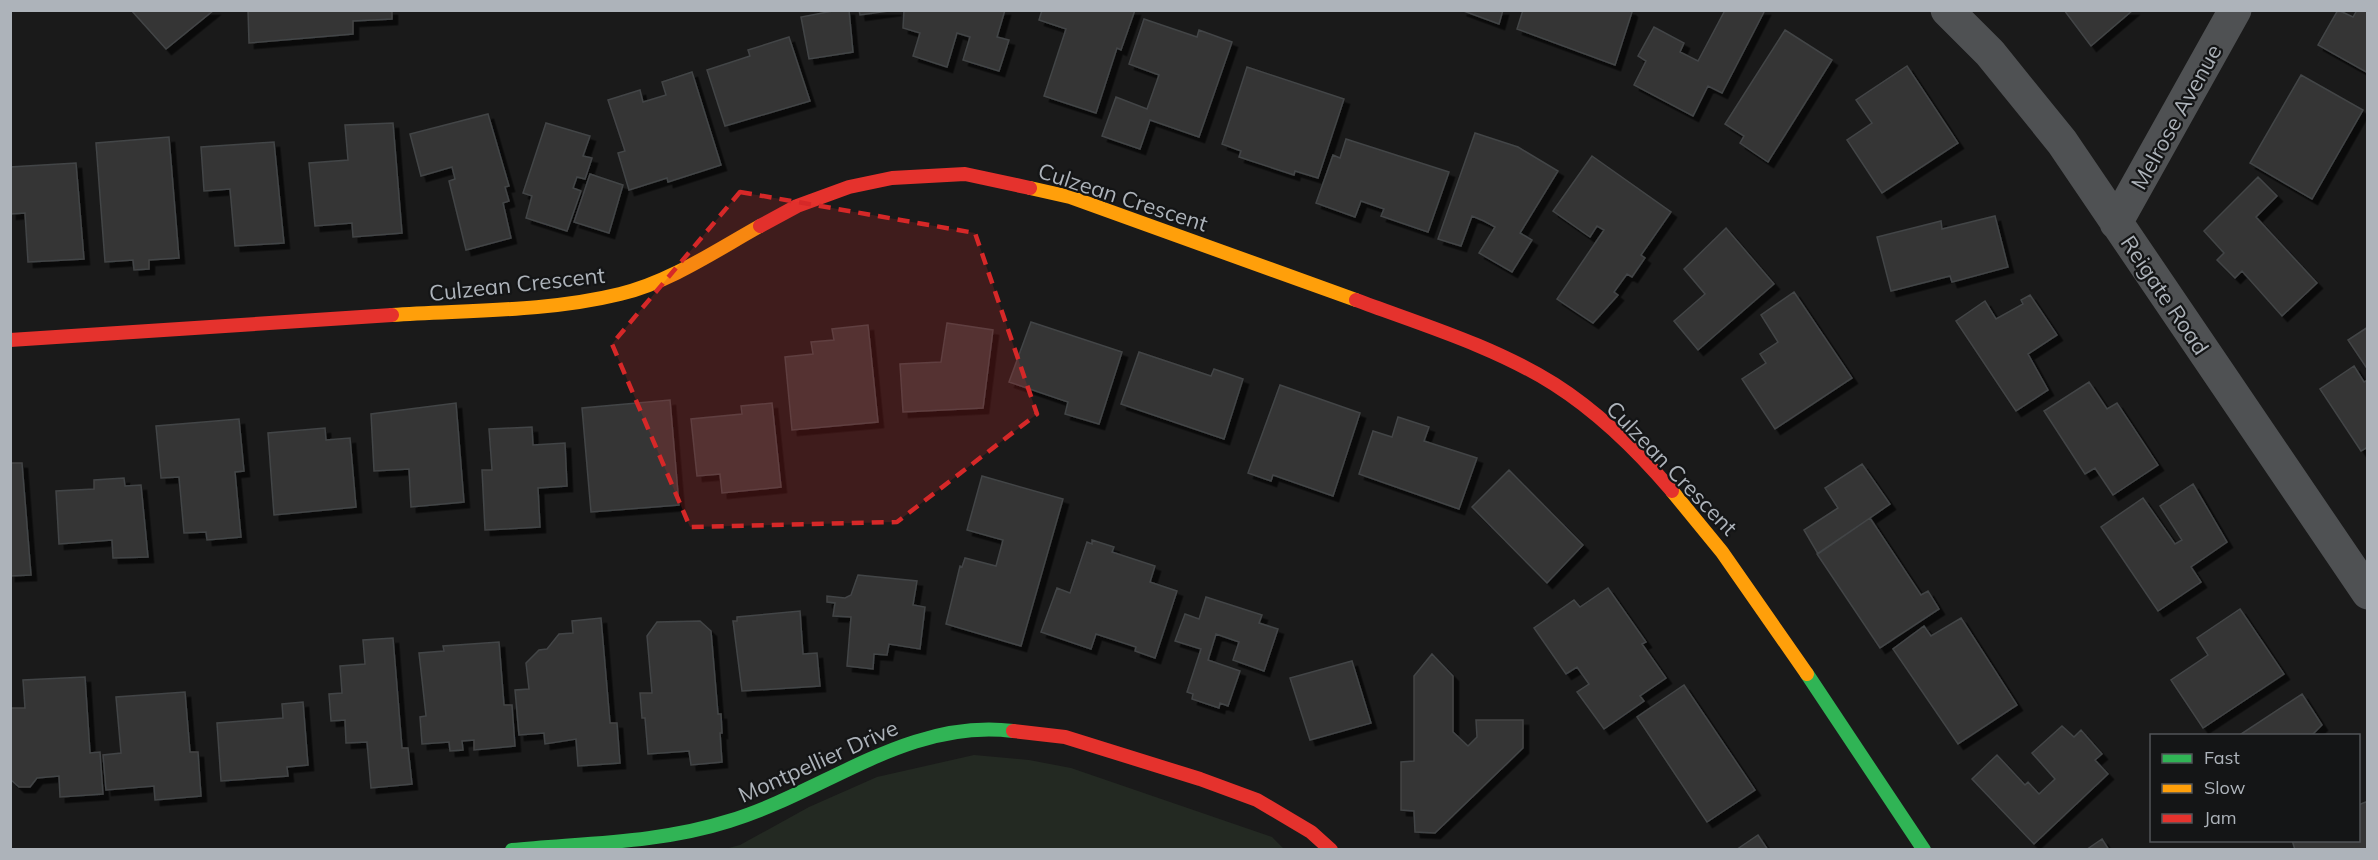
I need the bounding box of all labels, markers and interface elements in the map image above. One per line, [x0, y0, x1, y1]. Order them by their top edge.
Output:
street label: Melrose Avenue [2125, 39, 2227, 195]
street label: Culzean Crescent [1035, 156, 1212, 238]
street label: Reigate Road [2115, 230, 2215, 360]
street label: Culzean Crescent [428, 261, 607, 307]
street label: Culzean Crescent [1601, 395, 1744, 542]
street label: Montpellier Drive [734, 713, 902, 809]
legend [2150, 734, 2360, 842]
text: Fast [2204, 746, 2240, 769]
text: Slow [2204, 776, 2246, 799]
text: Jam [2204, 806, 2237, 829]

